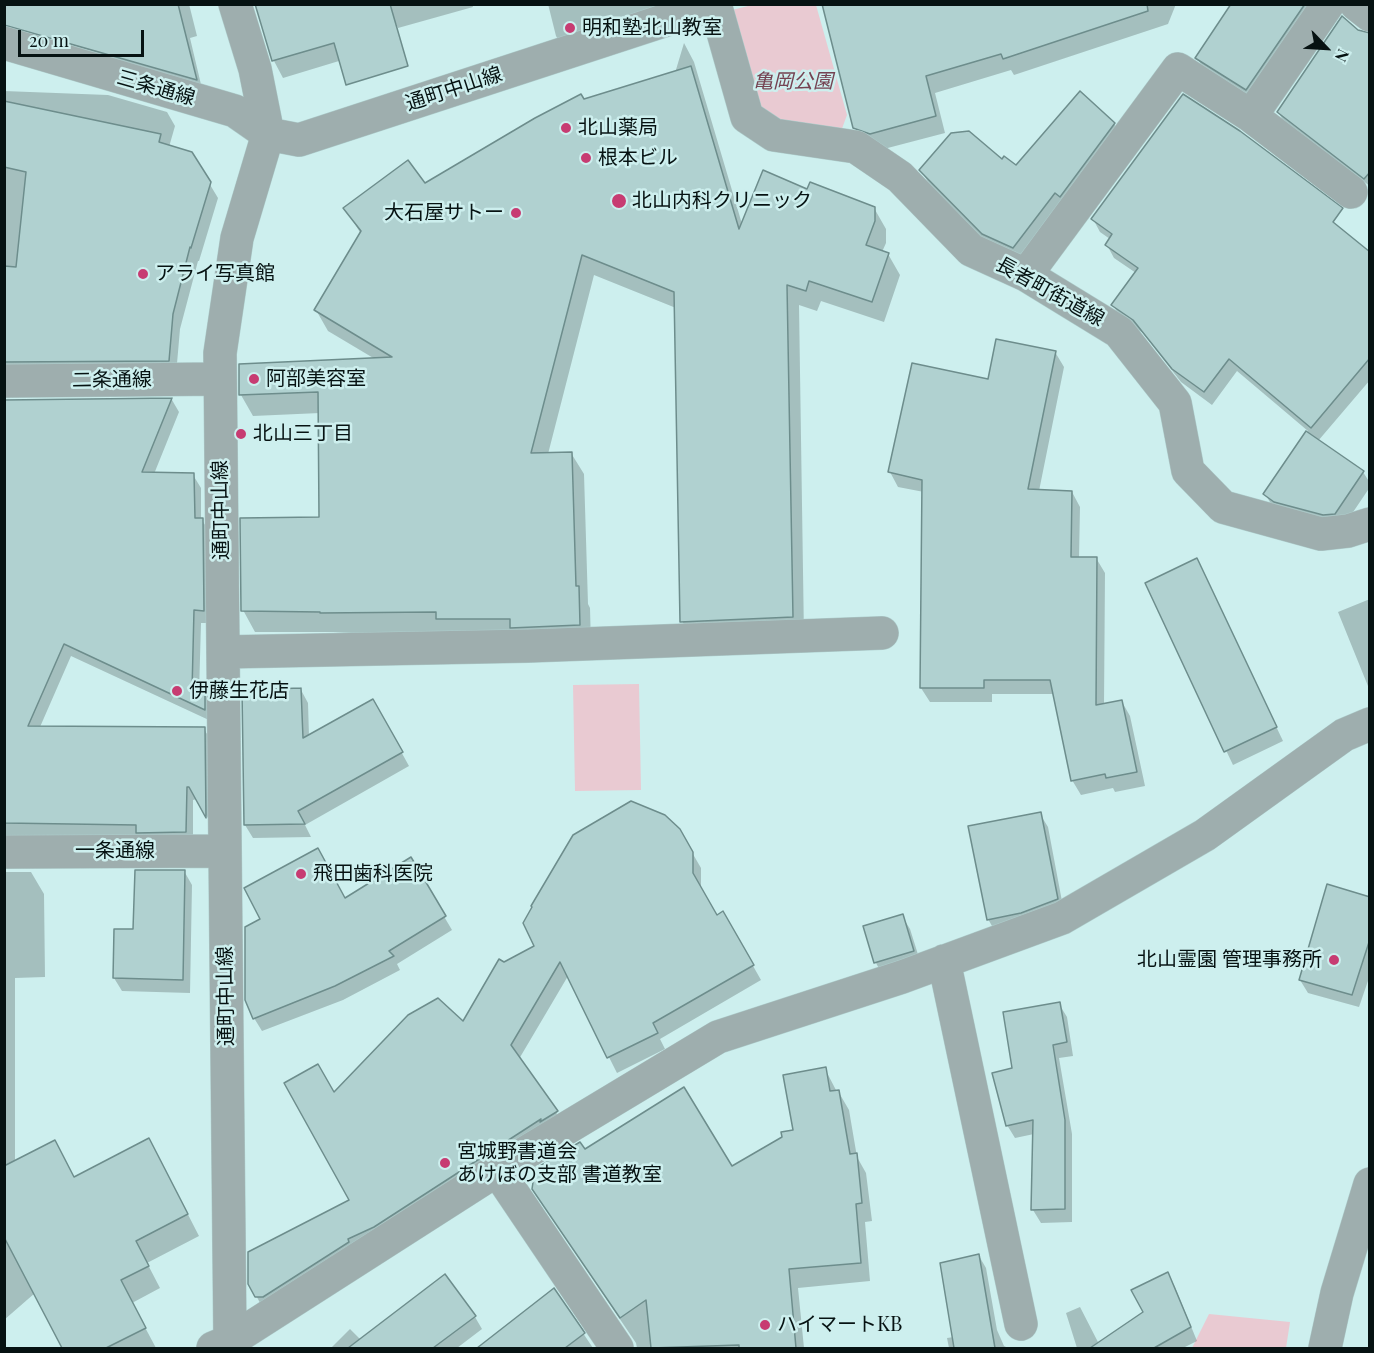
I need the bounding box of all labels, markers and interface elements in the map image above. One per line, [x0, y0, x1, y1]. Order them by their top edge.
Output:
place label: 明和塾北山教室 [582, 16, 722, 40]
scale bar [21, 18, 147, 56]
north arrow [1296, 18, 1356, 78]
marker: 明和塾北山教室 [563, 21, 577, 35]
text: 20 m [29, 28, 69, 52]
text: N [1331, 46, 1355, 65]
street label: 通町中山線 [403, 62, 505, 116]
street label: 三条通線 [114, 65, 198, 111]
park label: 亀岡公園 [753, 70, 833, 94]
place label: 北山薬局 [578, 116, 658, 140]
marker: 北山薬局 [559, 121, 573, 135]
place label: 根本ビル [598, 146, 678, 170]
marker: 根本ビル [579, 151, 593, 165]
place label: 北山内科クリニック [632, 189, 812, 213]
marker: 北山内科クリニック [610, 192, 628, 210]
place label: 大石屋サトー [384, 201, 504, 225]
marker: 大石屋サトー [509, 206, 523, 220]
street label: 長者町街道線 [992, 252, 1108, 332]
place label: アライ写真館 [155, 262, 275, 286]
marker: アライ写真館 [136, 267, 150, 281]
street label: 二条通線 [72, 367, 152, 393]
place label: 阿部美容室 [266, 367, 366, 391]
marker: 阿部美容室 [247, 372, 261, 386]
place label: 北山三丁目 [253, 422, 353, 446]
marker: 北山三丁目 [234, 427, 248, 441]
street label: 通町中山線 [208, 460, 234, 560]
place label: 伊藤生花店 [189, 679, 289, 703]
marker: 伊藤生花店 [170, 684, 184, 698]
street label: 一条通線 [75, 839, 155, 863]
place label: 飛田歯科医院 [313, 862, 433, 886]
marker: 飛田歯科医院 [294, 867, 308, 881]
street label: 通町中山線 [213, 946, 239, 1046]
place label: 北山霊園 管理事務所 [1137, 948, 1322, 972]
marker: 北山霊園 管理事務所 [1327, 953, 1341, 967]
place label: 宮城野書道会 あけぼの支部 書道教室 [457, 1140, 662, 1187]
marker: 宮城野書道会 あけぼの支部 書道教室 [438, 1156, 452, 1170]
place label: ハイマートKB [777, 1313, 903, 1337]
marker: ハイマートKB [758, 1318, 772, 1332]

